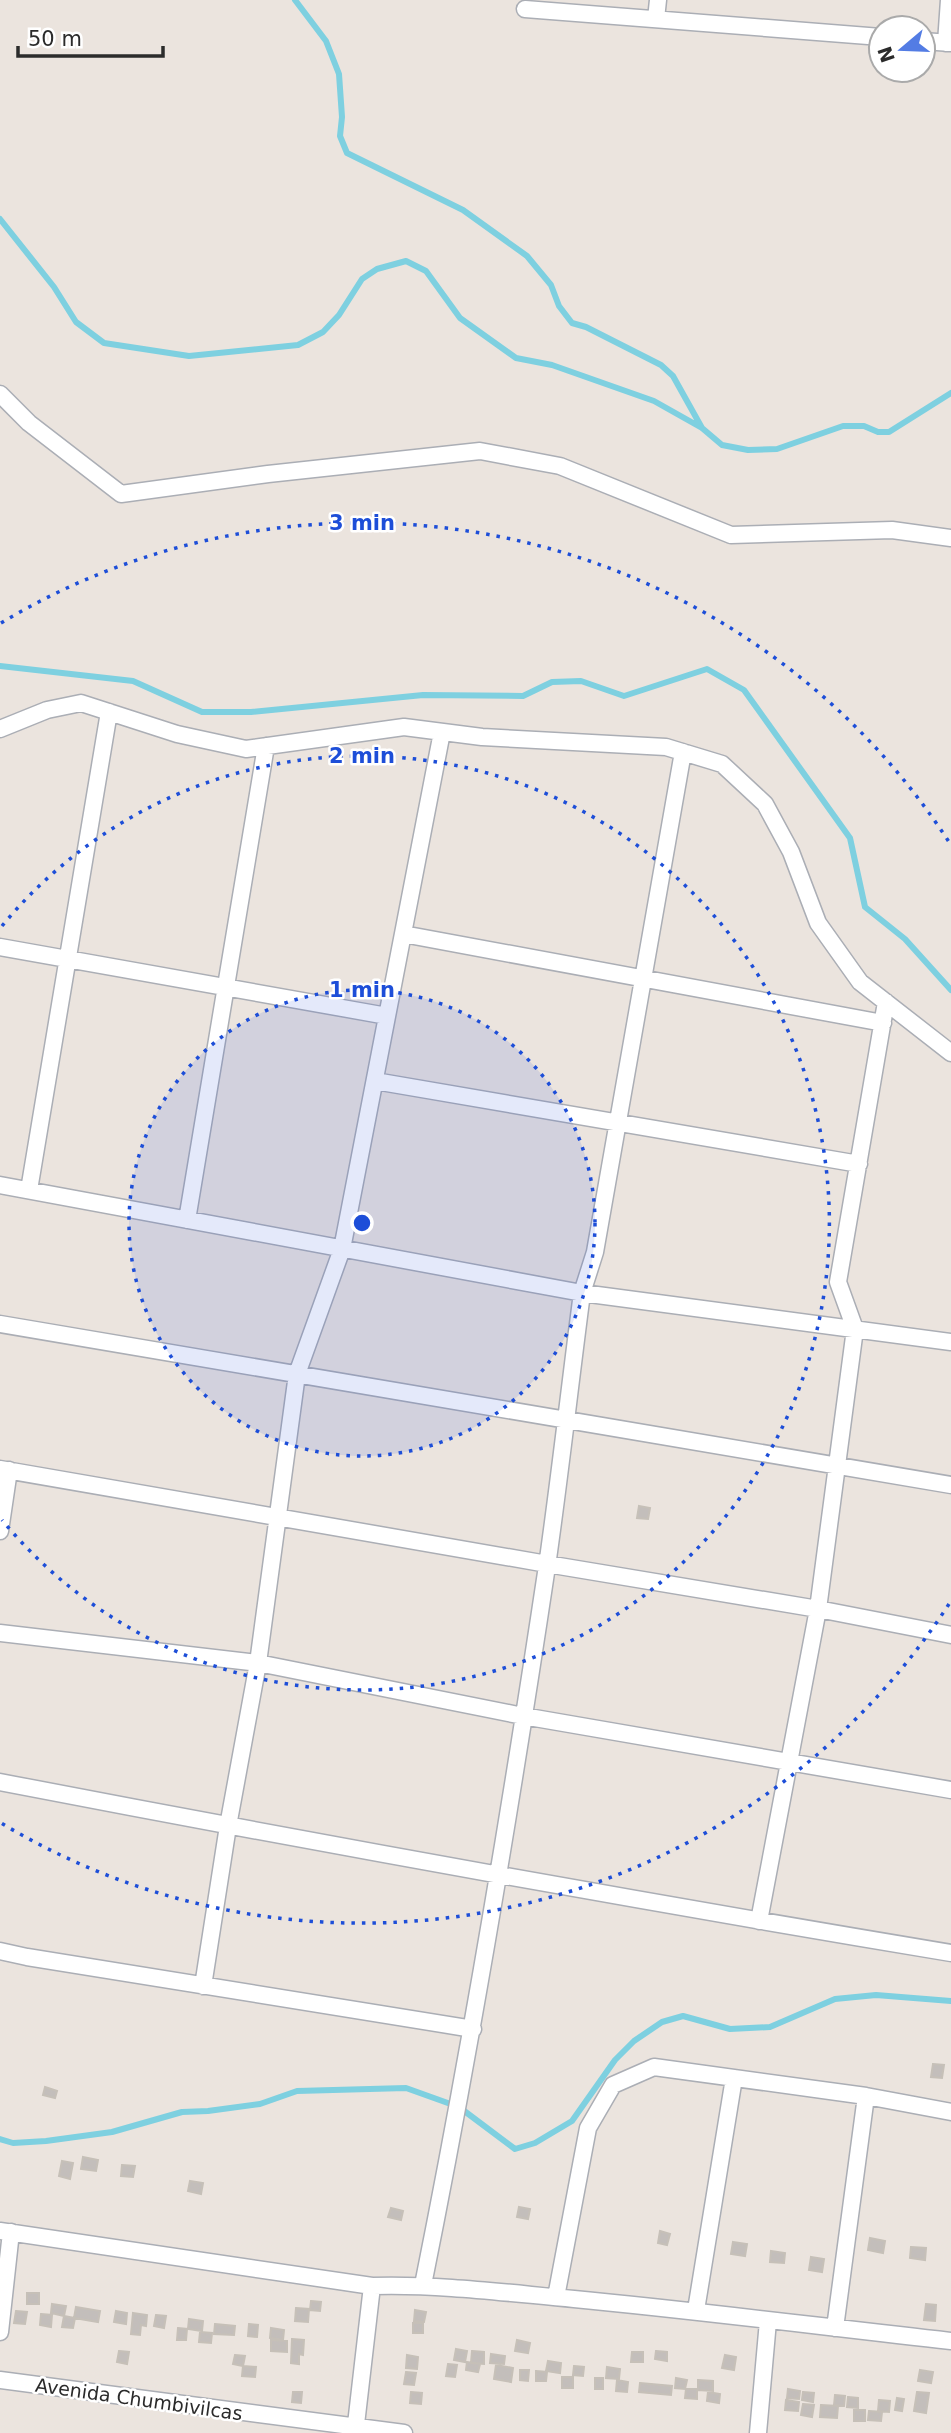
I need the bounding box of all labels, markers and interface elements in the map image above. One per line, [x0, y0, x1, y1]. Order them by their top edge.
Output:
scale bar [18, 14, 163, 58]
north arrow [867, 14, 937, 84]
text: 50 m [28, 27, 82, 51]
text: N [873, 43, 899, 66]
text: 3 min [329, 511, 395, 535]
text: 2 min [329, 744, 395, 768]
text: 1 min [329, 978, 395, 1002]
centre of rings [350, 1211, 374, 1235]
street label: Avenida Chumbivilcas [34, 2374, 244, 2424]

